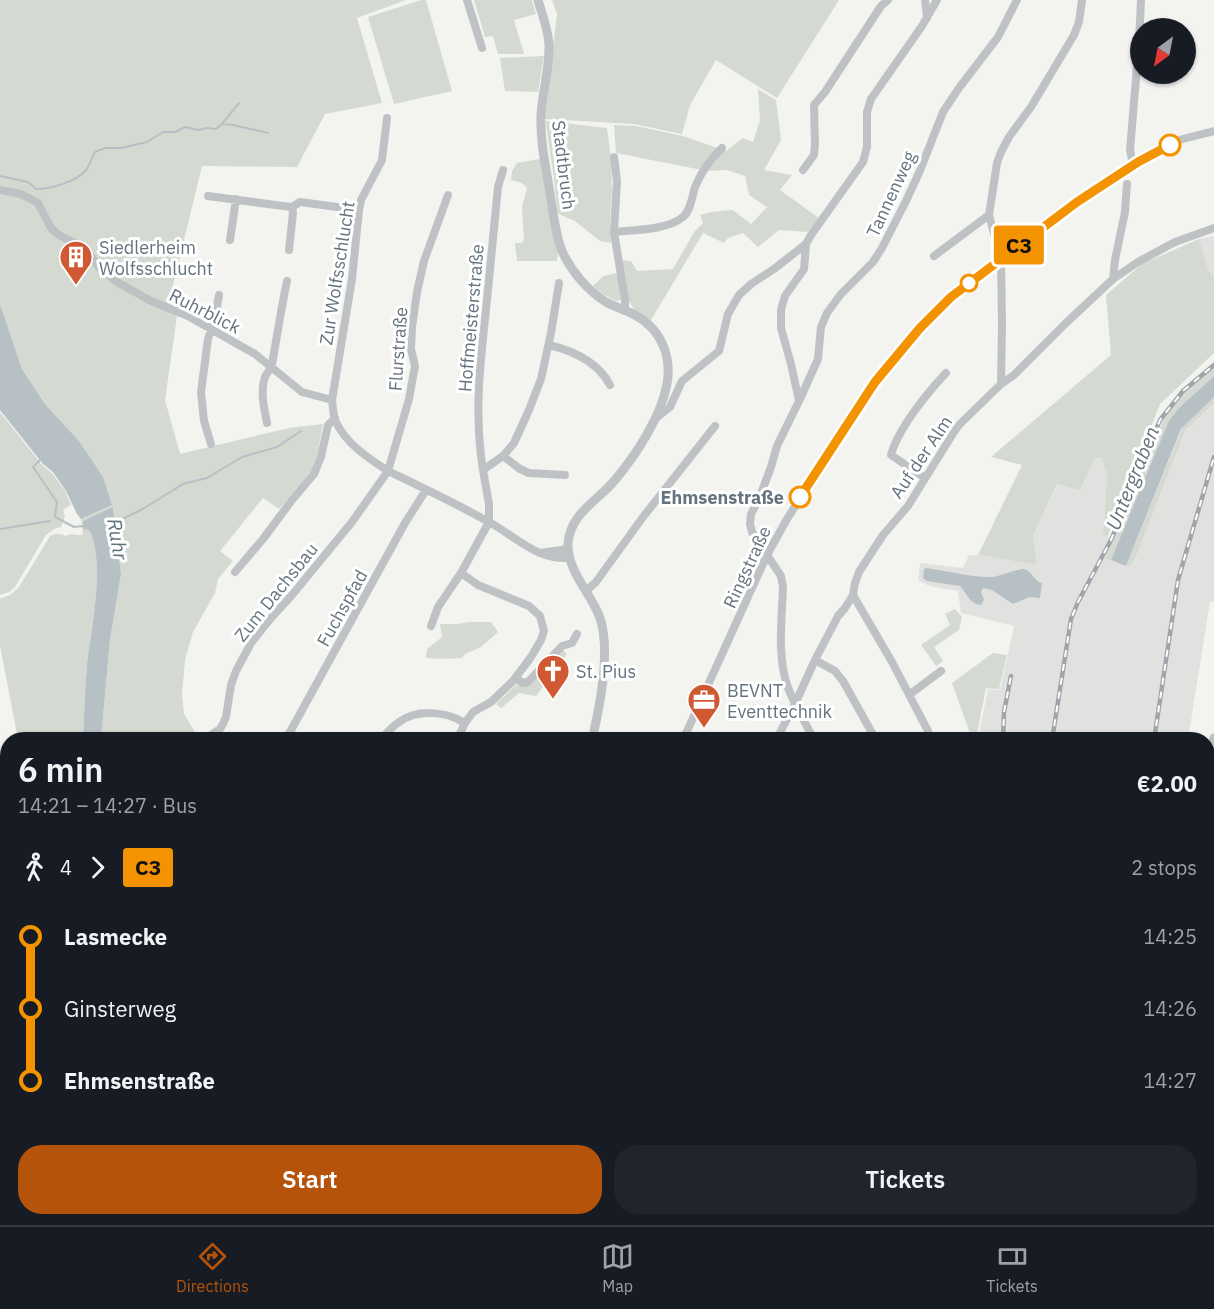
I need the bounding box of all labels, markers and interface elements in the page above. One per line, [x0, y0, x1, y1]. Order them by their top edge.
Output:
north arrow [1130, 18, 1196, 84]
map controls [1130, 18, 1196, 84]
street label: Stadtbruch [547, 119, 581, 211]
unlabelled marker [1159, 134, 1181, 156]
street label: Tannenweg [861, 147, 921, 241]
street label: Zur Wolfsschlucht [314, 199, 360, 347]
line badge: C3 [992, 226, 1046, 264]
text: C3 [1006, 231, 1032, 259]
place label: Siedlerheim Wolfsschlucht [99, 236, 213, 280]
building icon: Siedlerheim Wolfsschlucht [58, 239, 94, 286]
street label: Hoffmeisterstraße [453, 243, 489, 393]
unlabelled marker [960, 274, 978, 292]
street label: Ruhrblick [165, 283, 245, 339]
street label: Flurstraße [384, 306, 412, 392]
street label: Auf der Alm [885, 411, 957, 503]
water label: Untergraben [1099, 422, 1165, 534]
place label: Ehmsenstraße [661, 486, 784, 509]
marker: Ehmsenstraße [789, 486, 811, 508]
water label: Ruhr [101, 516, 135, 563]
street label: Ringstraße [718, 522, 776, 612]
street label: Zum Dachsbau [229, 538, 323, 646]
street label: Fuchspfad [312, 566, 372, 650]
church icon: St. Pius [535, 653, 571, 700]
place label: St. Pius [576, 660, 636, 683]
place label: BEVNT Eventtechnik [727, 679, 833, 723]
office icon: BEVNT Eventtechnik [686, 682, 722, 729]
text: 6 min [18, 748, 103, 791]
text: €2.00 [1137, 769, 1197, 798]
text: 14:21 – 14:27 · Bus [18, 792, 197, 819]
icon: walk [18, 851, 51, 884]
icon: forward [81, 851, 114, 884]
text: C3 [135, 853, 161, 881]
text: 4 [60, 854, 72, 881]
text: 2 stops [1131, 854, 1197, 881]
text: Lasmecke [64, 922, 167, 951]
text: 14:25 [1143, 923, 1197, 950]
text: Ginsterweg [64, 994, 176, 1023]
text: 14:26 [1143, 995, 1197, 1022]
text: Ehmsenstraße [64, 1066, 215, 1095]
text: 14:27 [1143, 1067, 1197, 1094]
button: Start [18, 1145, 602, 1214]
button: Tickets [614, 1145, 1197, 1214]
tab: Directions [176, 1240, 249, 1296]
tab: Map [601, 1240, 634, 1296]
tab: Tickets [986, 1240, 1038, 1296]

